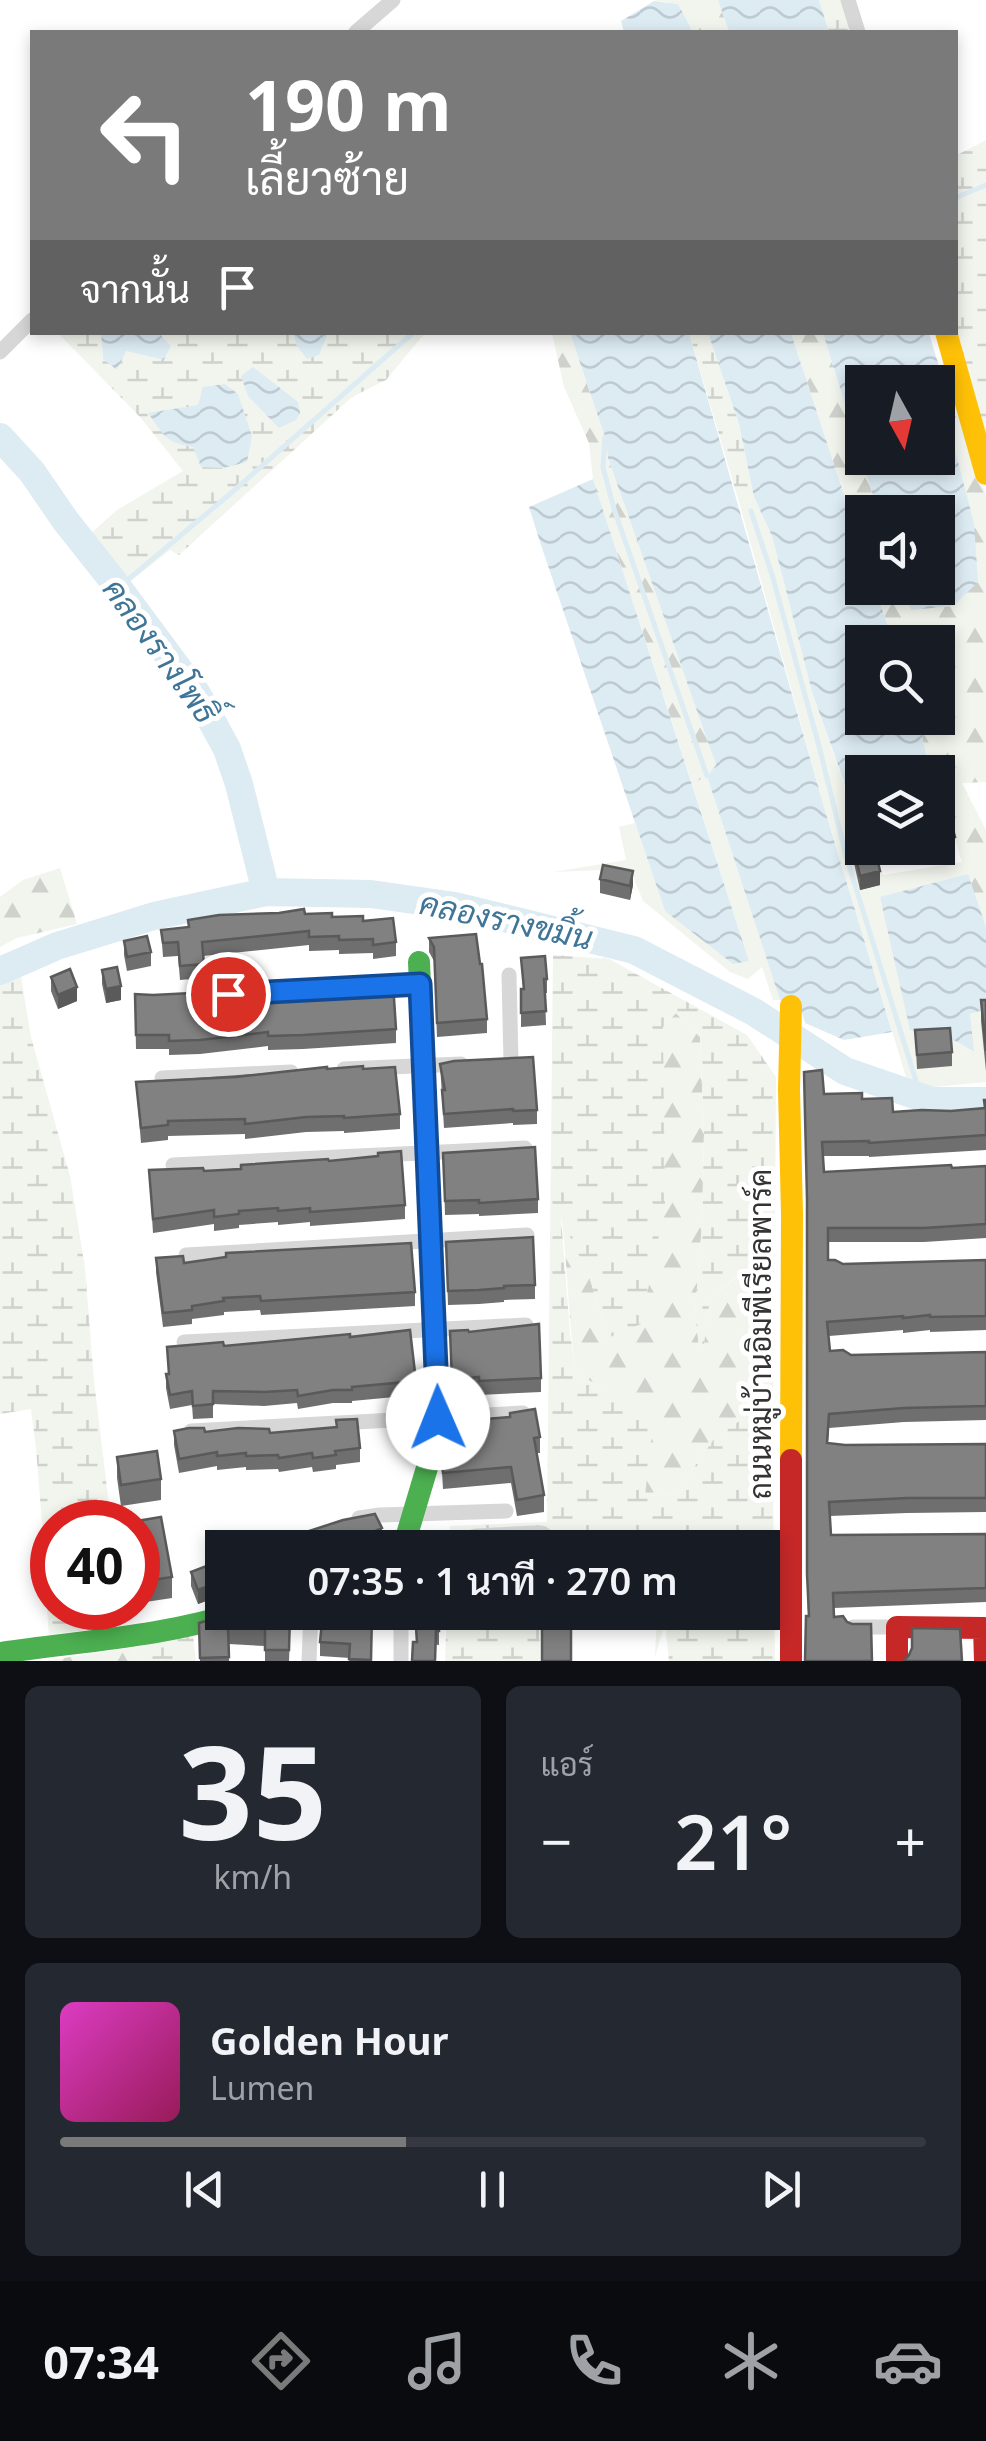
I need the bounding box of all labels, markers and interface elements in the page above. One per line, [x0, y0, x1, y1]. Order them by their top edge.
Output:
text: 190 m [245, 56, 452, 152]
icon: left [80, 70, 210, 200]
text: เลี้ยวซ้าย [245, 147, 409, 208]
icon: arrive [210, 260, 265, 315]
text: จากนั้น [80, 262, 190, 314]
north arrow [845, 365, 955, 475]
map controls [845, 365, 955, 865]
button: sound [845, 495, 955, 605]
water label: คลองรางโพธิ์ [94, 566, 235, 736]
button: search [845, 625, 955, 735]
button: layers [845, 755, 955, 865]
water label: คลองรางขมิ้น [416, 875, 598, 959]
pin [186, 952, 271, 1037]
icon: arrive [201, 967, 256, 1022]
street label: ถนนหมู่บ้านอิมพีเรียลพาร์ค [739, 1169, 781, 1499]
position arrow [386, 1366, 490, 1470]
speed limit sign: 40 [30, 1500, 160, 1630]
text: 07:35 · 1 นาที · 270 m [307, 1554, 678, 1606]
text: 35 [178, 1701, 327, 1878]
text: แอร์ [541, 1742, 593, 1785]
text: 21° [674, 1790, 792, 1892]
text: − [541, 1803, 572, 1878]
text: + [895, 1803, 926, 1878]
text: km/h [213, 1855, 292, 1898]
text: Golden Hour [210, 2014, 448, 2066]
text: Lumen [210, 2066, 314, 2109]
icon: previous [177, 2162, 232, 2217]
icon: pause [465, 2162, 520, 2217]
icon: next [754, 2162, 809, 2217]
icon: directions [246, 2326, 316, 2396]
icon: music [402, 2326, 472, 2396]
icon: phone [559, 2326, 629, 2396]
icon: climate [716, 2326, 786, 2396]
icon: car [873, 2326, 943, 2396]
text: 07:34 [43, 2331, 159, 2392]

